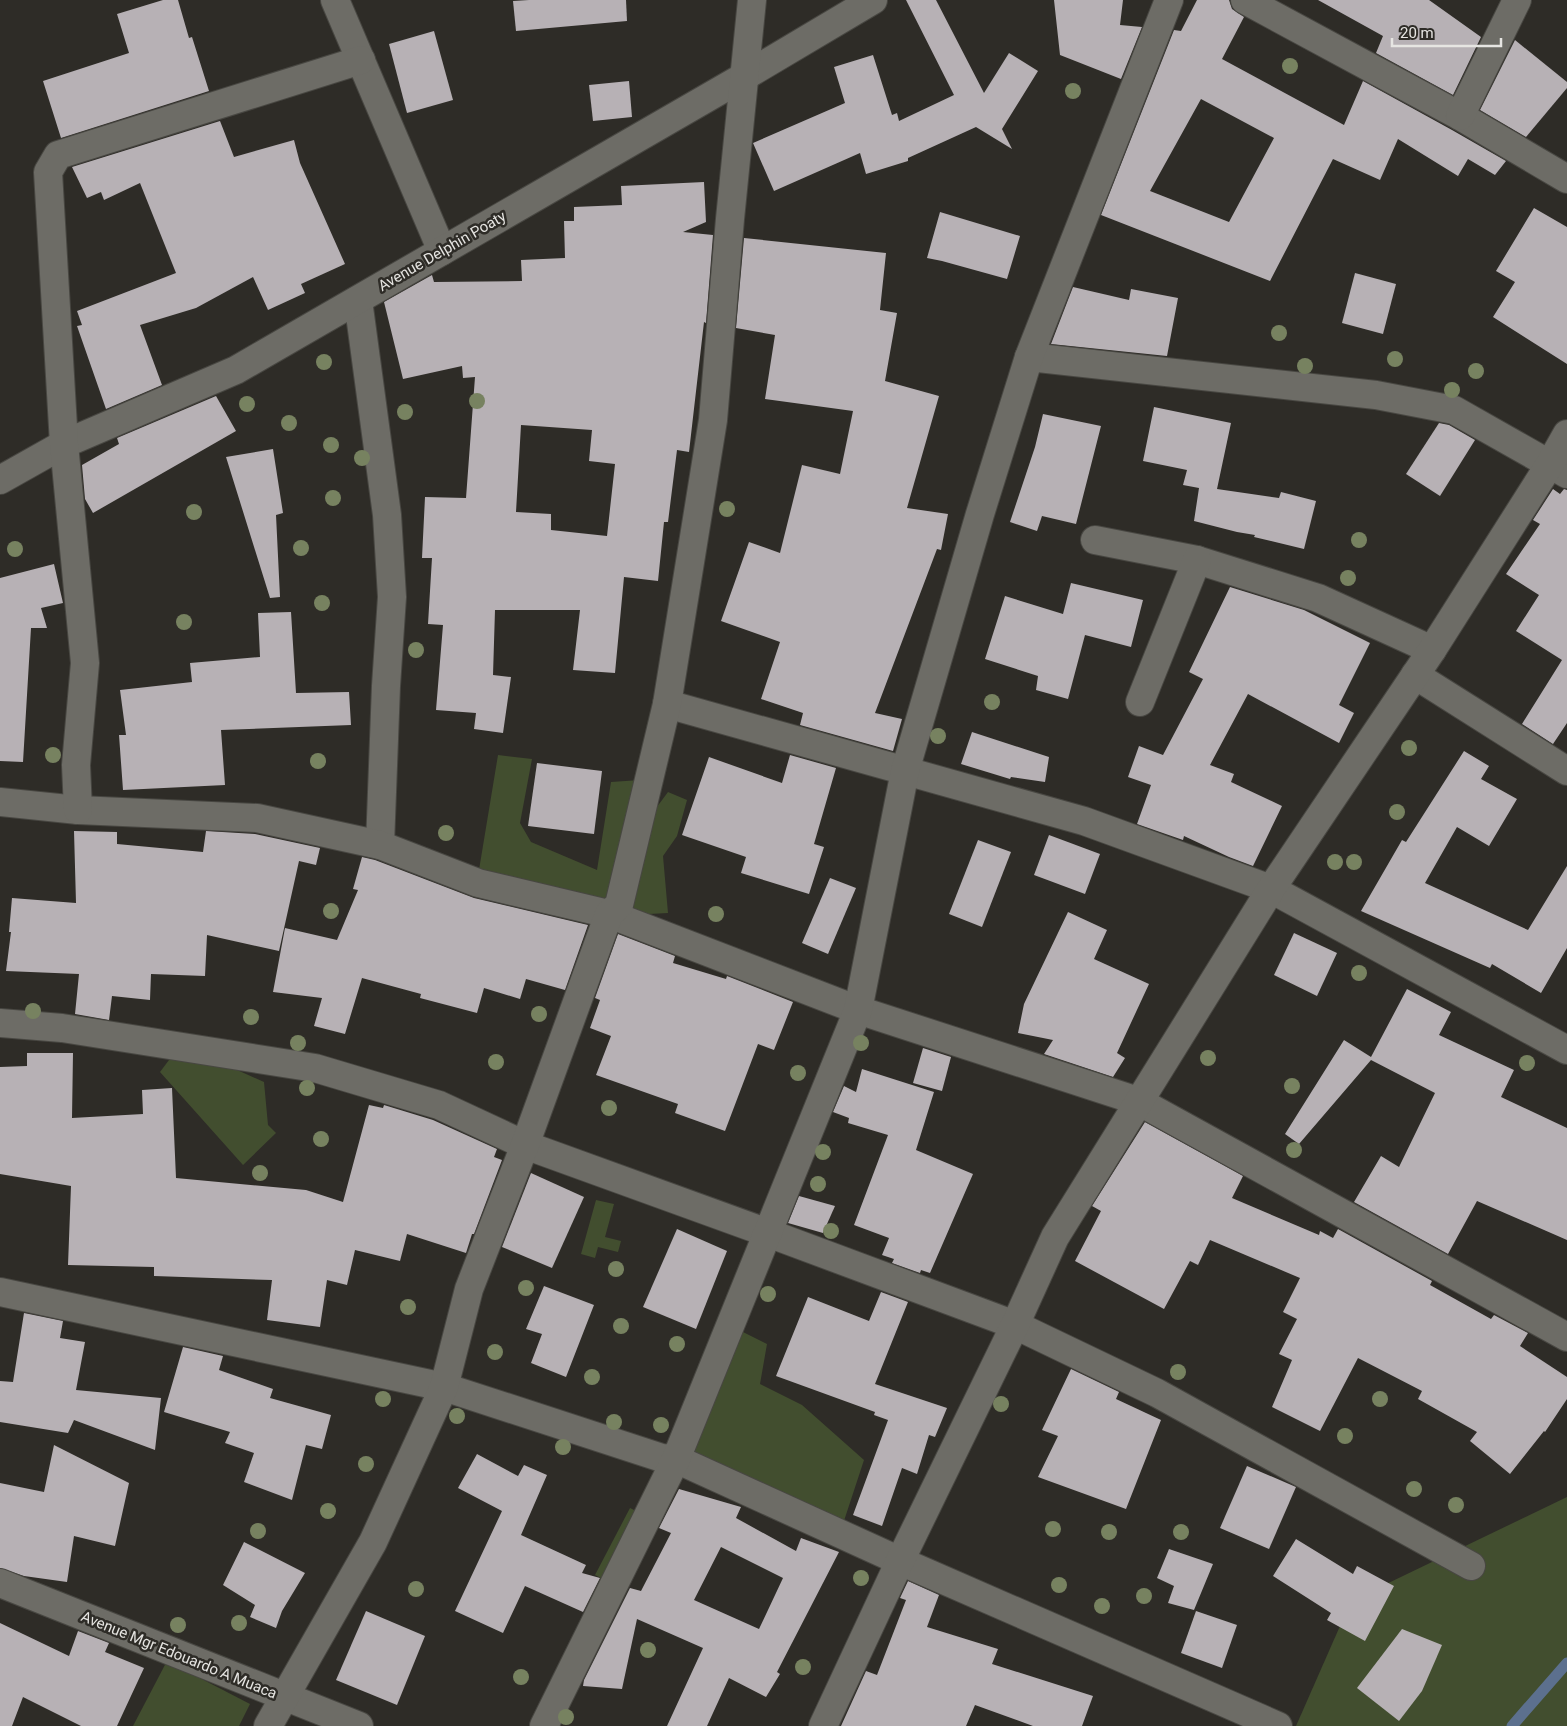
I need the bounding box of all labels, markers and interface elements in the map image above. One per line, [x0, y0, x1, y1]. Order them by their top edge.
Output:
scale bar [1392, 15, 1501, 47]
text: 20 m [1400, 24, 1434, 42]
street label: Avenue Delphin Poaty [375, 207, 509, 295]
street label: Avenue Mgr Edouardo A Muaca [78, 1607, 280, 1703]

